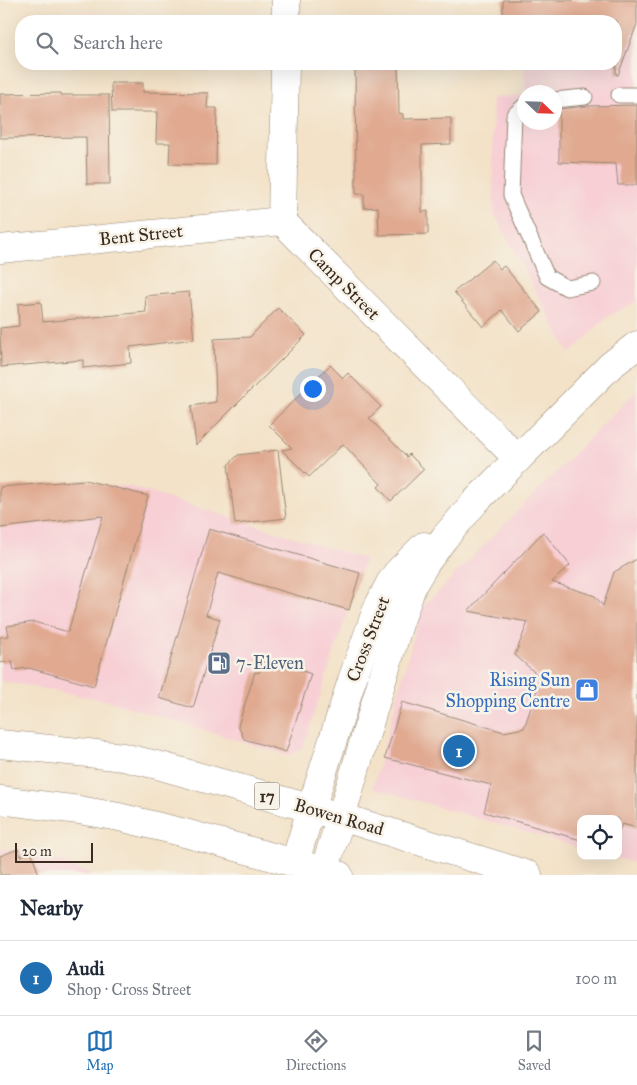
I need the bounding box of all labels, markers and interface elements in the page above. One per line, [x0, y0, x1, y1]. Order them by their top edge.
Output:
search box [15, 15, 622, 70]
icon: search [33, 29, 61, 57]
text: Search here [73, 31, 163, 54]
north arrow [517, 85, 562, 130]
street label: Bent Street [98, 220, 185, 250]
street label: Camp Street [303, 243, 385, 325]
your location [300, 376, 326, 402]
street label: Cross Street [342, 593, 395, 685]
fuel station icon: 7-Eleven [206, 650, 232, 676]
place label: 7-Eleven [236, 652, 304, 674]
place label: Rising Sun Shopping Centre [446, 669, 570, 713]
shop icon: Rising Sun Shopping Centre [574, 677, 600, 703]
pin: 1 [443, 732, 475, 770]
road number: 17 [254, 782, 280, 809]
street label: Bowen Road [292, 794, 386, 840]
map controls [577, 815, 622, 860]
button: locate [577, 815, 622, 860]
scale bar [15, 840, 92, 863]
text: 20 m [22, 843, 52, 860]
text: Nearby [20, 895, 83, 921]
text: Audi [67, 957, 104, 980]
text: 1 [33, 969, 39, 988]
text: 100 m [575, 969, 617, 988]
text: Shop · Cross Street [67, 980, 191, 999]
tab: Map [86, 1027, 114, 1074]
tab: Directions [286, 1027, 346, 1074]
tab: Saved [518, 1027, 551, 1074]

